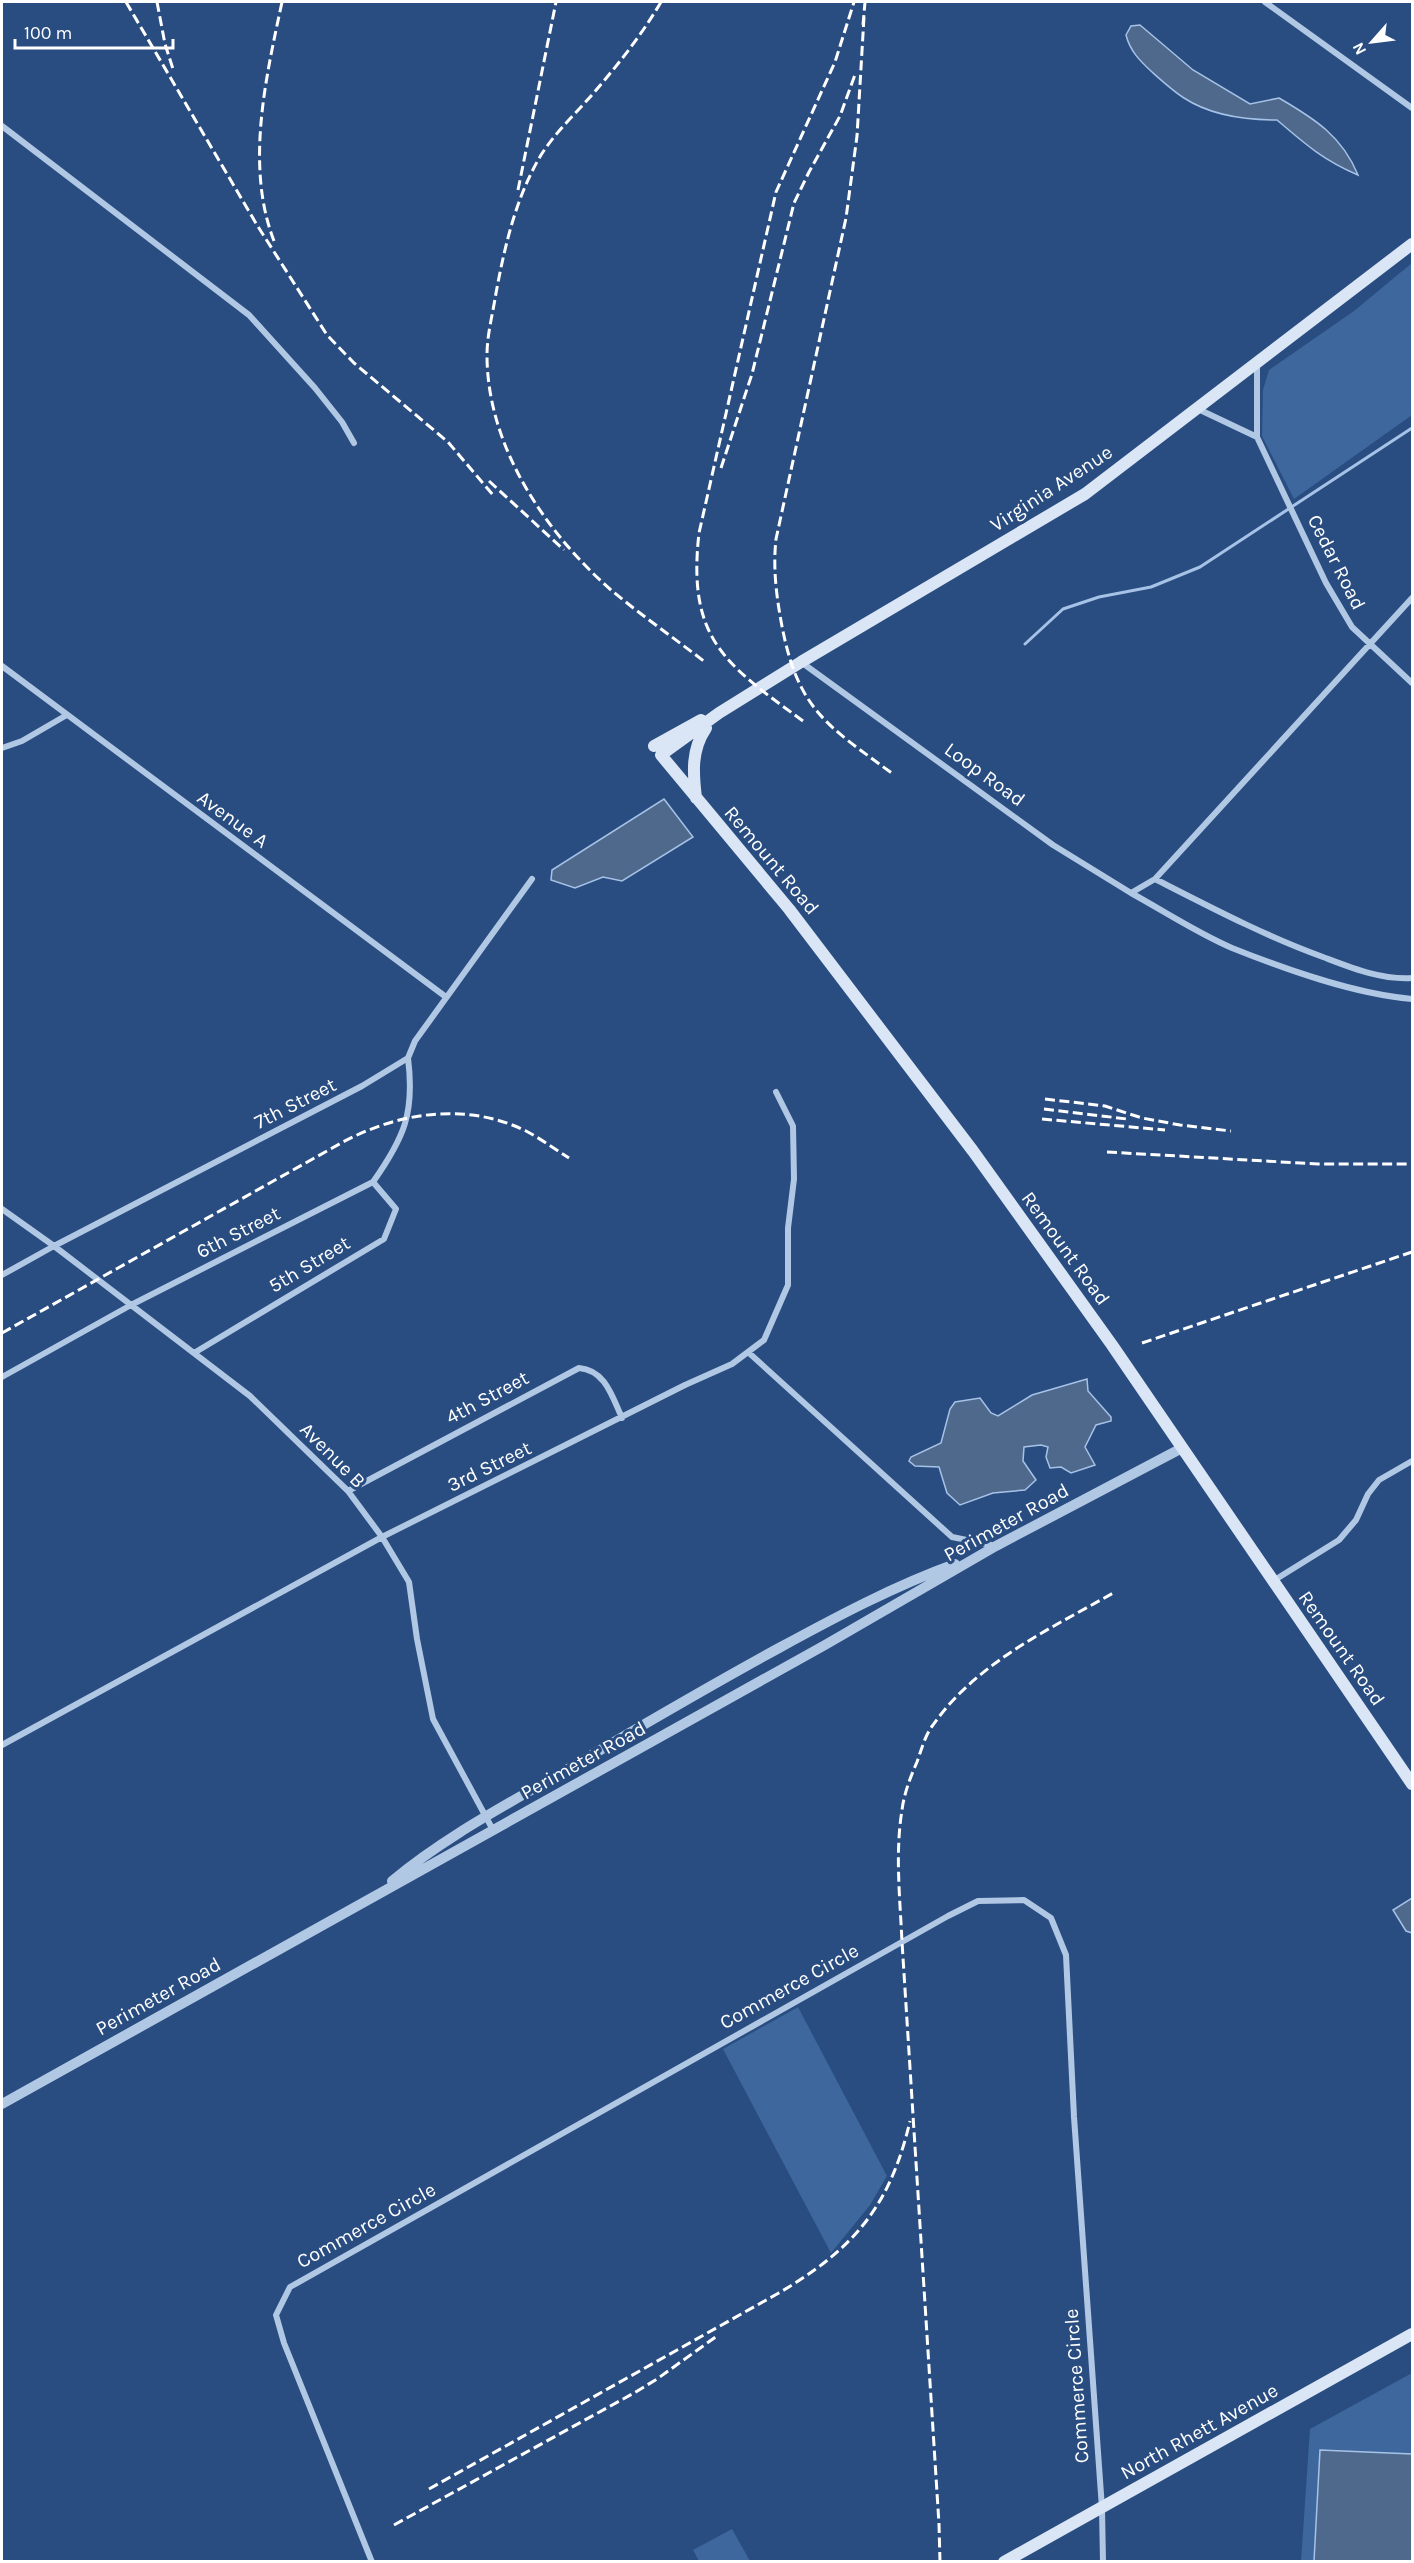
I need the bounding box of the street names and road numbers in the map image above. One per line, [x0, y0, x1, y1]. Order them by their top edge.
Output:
street label: Virginia Avenue [986, 440, 1117, 536]
street label: Cedar Road [1303, 511, 1370, 614]
street label: Loop Road [940, 738, 1029, 811]
street label: Avenue A [193, 786, 273, 853]
street label: Remount Road [720, 801, 824, 919]
street label: 7th Street [251, 1073, 340, 1134]
street label: Remount Road [1017, 1187, 1114, 1310]
street label: 6th Street [193, 1201, 284, 1263]
street label: 5th Street [265, 1231, 354, 1298]
street label: 4th Street [442, 1366, 533, 1429]
street label: Avenue B [295, 1418, 370, 1493]
street label: 3rd Street [443, 1436, 535, 1497]
street label: Perimeter Road [940, 1479, 1073, 1566]
street label: Remount Road [1294, 1587, 1390, 1710]
street label: Perimeter Road [517, 1717, 650, 1804]
street label: Commerce Circle [716, 1939, 863, 2034]
street label: Perimeter Road [92, 1953, 225, 2040]
street label: Commerce Circle [293, 2178, 440, 2273]
street label: Commerce Circle [1060, 2308, 1093, 2464]
street label: North Rhett Avenue [1117, 2379, 1282, 2484]

